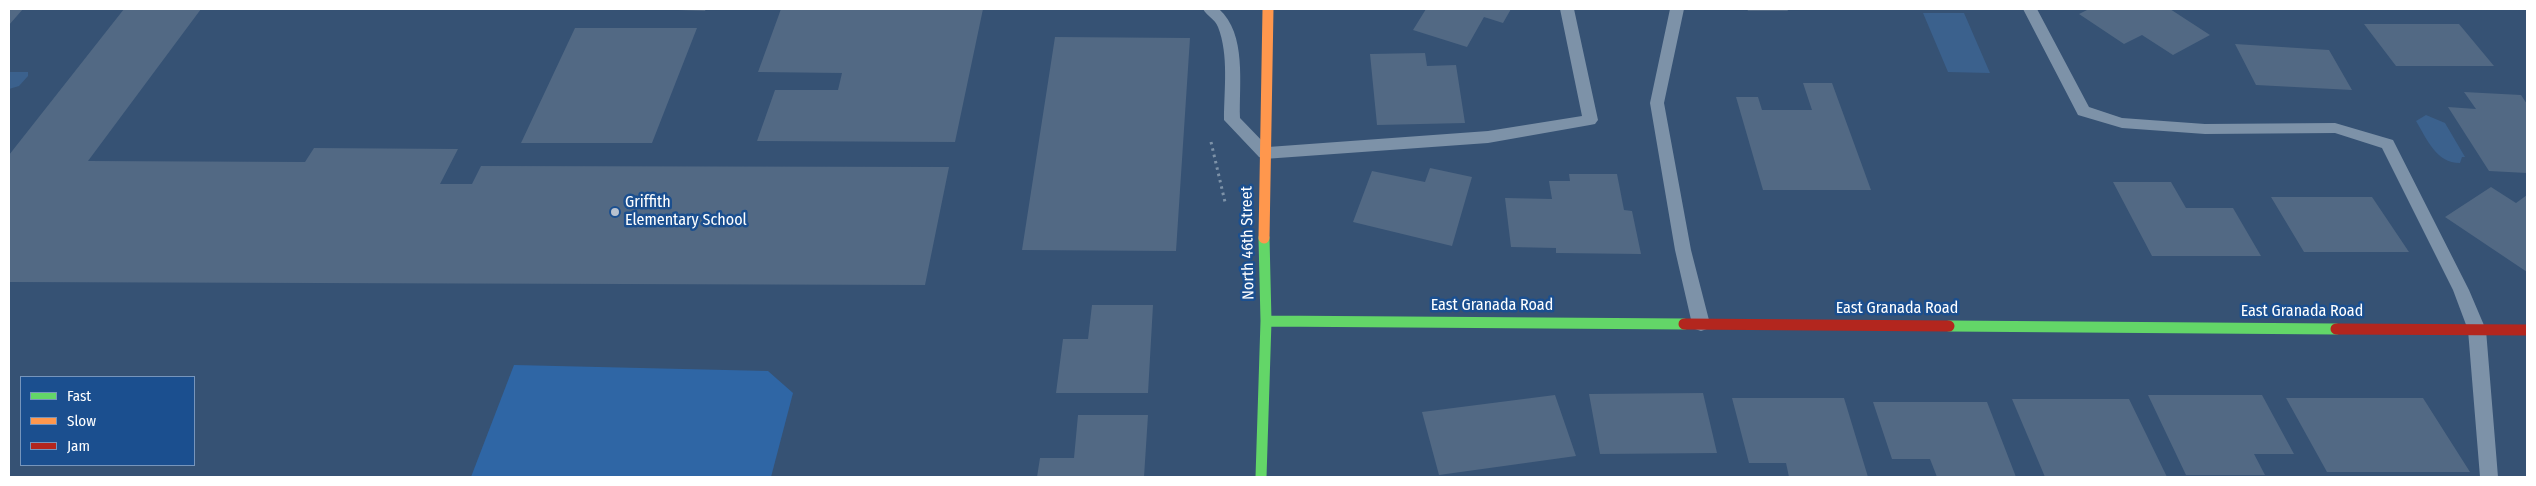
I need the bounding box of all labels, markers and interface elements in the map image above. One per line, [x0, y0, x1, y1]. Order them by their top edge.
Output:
street label: North 46th Street [1237, 186, 1259, 300]
place label: Griffith Elementary School [625, 193, 747, 231]
marker: Griffith Elementary School [609, 206, 621, 218]
street label: East Granada Road [1431, 296, 1553, 316]
street label: East Granada Road [1836, 299, 1958, 319]
street label: East Granada Road [2241, 302, 2363, 322]
legend [20, 376, 195, 466]
text: Fast [67, 387, 91, 405]
text: Slow [67, 412, 96, 430]
text: Jam [67, 437, 90, 455]

